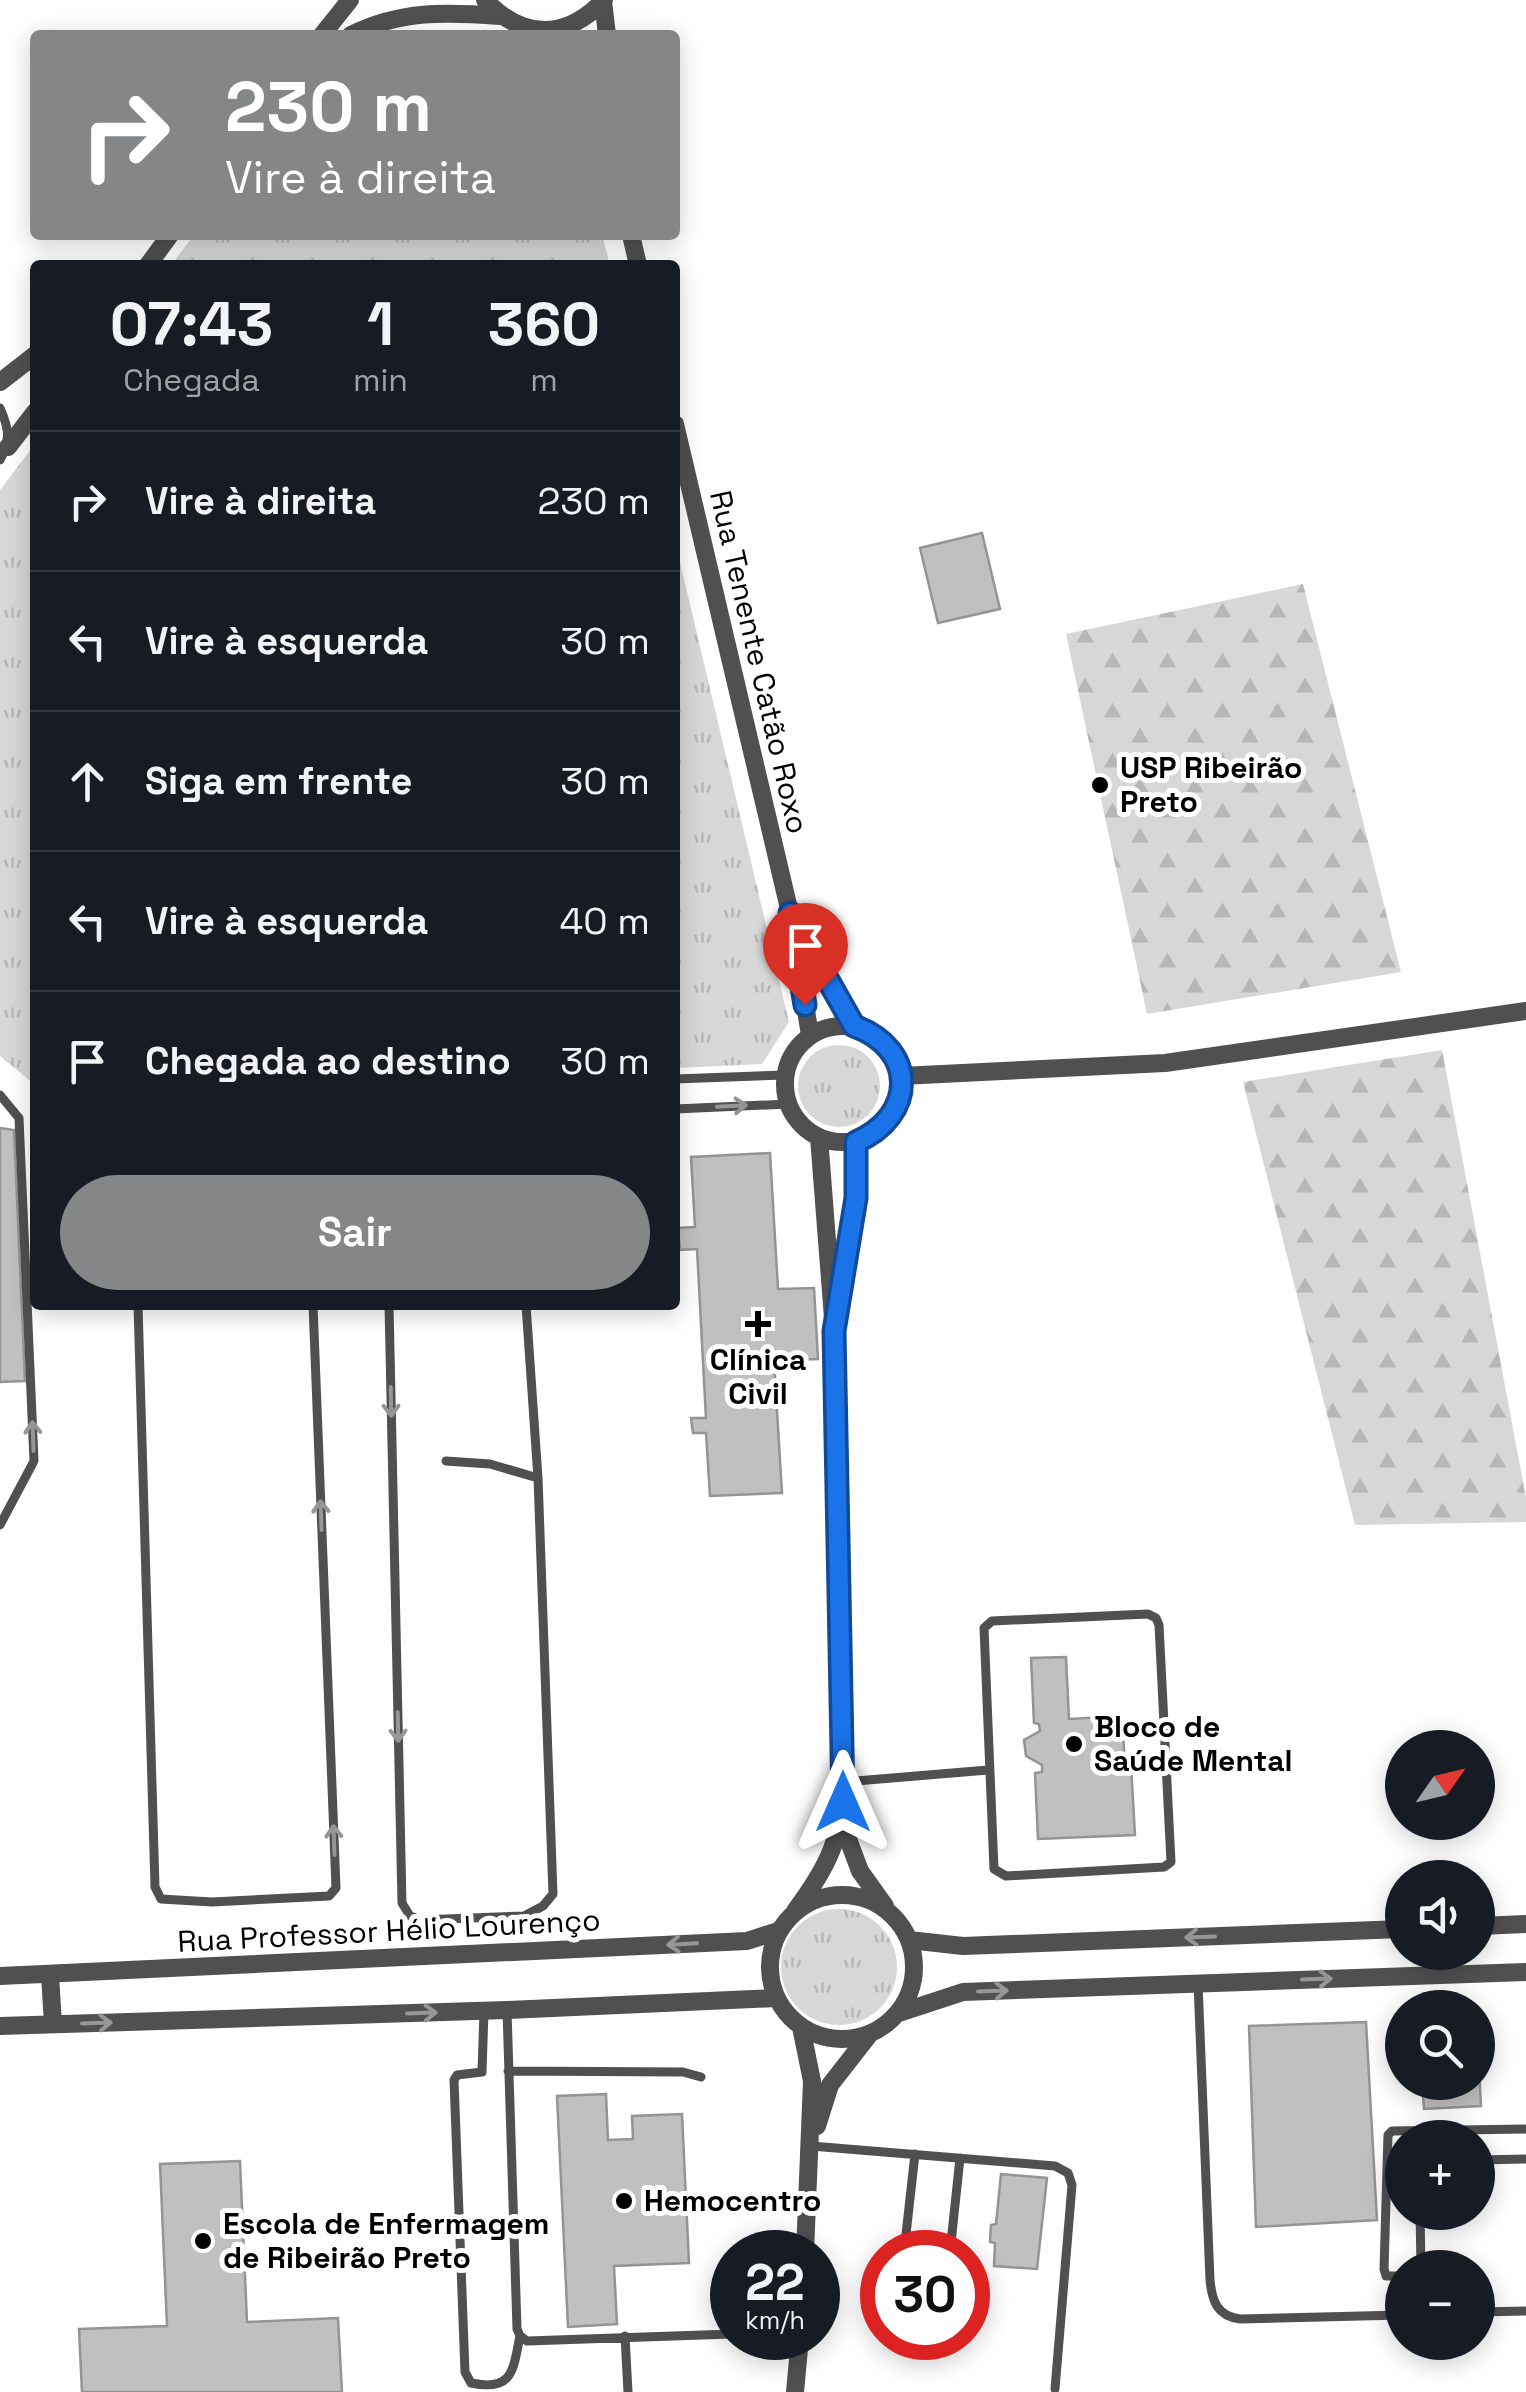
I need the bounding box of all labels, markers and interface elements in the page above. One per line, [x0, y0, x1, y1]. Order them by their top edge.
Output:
text: 230 m [225, 62, 432, 151]
icon: right [60, 70, 190, 200]
text: Vire à direita [225, 149, 496, 206]
text: 07:43 [110, 286, 273, 363]
text: 1 [367, 286, 394, 363]
text: 360 [488, 286, 600, 363]
text: Chegada [123, 360, 260, 400]
text: min [353, 360, 408, 400]
text: m [530, 360, 558, 400]
icon: right [60, 474, 115, 529]
text: Vire à direita [145, 477, 376, 525]
text: 230 m [537, 477, 650, 525]
street label: Rua Tenente Catão Roxo [701, 487, 818, 837]
icon: left [60, 614, 115, 669]
text: Vire à esquerda [145, 617, 428, 665]
text: 30 m [560, 617, 650, 665]
place label: USP Ribeirão Preto [1120, 748, 1302, 821]
icon: ahead [60, 754, 115, 809]
text: Siga em frente [145, 757, 412, 805]
text: 30 m [560, 757, 650, 805]
marker: USP Ribeirão Preto [1089, 774, 1111, 796]
icon: left [60, 894, 115, 949]
text: Vire à esquerda [145, 897, 428, 945]
text: 40 m [559, 897, 650, 945]
pin [763, 903, 848, 1006]
icon: arrive [778, 918, 833, 973]
icon: arrive [60, 1034, 115, 1089]
text: Chegada ao destino [145, 1037, 511, 1085]
text: 30 m [560, 1037, 650, 1085]
one-way arrow [715, 1096, 747, 1115]
button: Sair [60, 1175, 650, 1290]
marker: Clínica Civil [745, 1311, 771, 1337]
place label: Clínica Civil [710, 1340, 806, 1413]
one-way arrow [382, 1386, 401, 1418]
one-way arrow [23, 1420, 42, 1452]
one-way arrow [312, 1500, 331, 1532]
place label: Bloco de Saúde Mental [1094, 1707, 1292, 1780]
one-way arrow [389, 1711, 408, 1743]
north arrow [1385, 1730, 1495, 1840]
map controls [1385, 1730, 1495, 2360]
marker: Bloco de Saúde Mental [1063, 1733, 1085, 1755]
position arrow [791, 1750, 895, 1854]
one-way arrow [324, 1824, 343, 1856]
button: sound [1385, 1860, 1495, 1970]
street label: Rua Professor Hélio Lourenço [177, 1900, 601, 1961]
one-way arrow [1185, 1928, 1217, 1947]
one-way arrow [667, 1935, 699, 1954]
one-way arrow [1301, 1970, 1333, 1989]
one-way arrow [976, 1981, 1008, 2000]
button: search [1385, 1990, 1495, 2100]
one-way arrow [406, 2003, 438, 2022]
one-way arrow [81, 2013, 113, 2032]
button: + [1385, 2120, 1495, 2230]
place label: Hemocentro [644, 2181, 821, 2220]
marker: Hemocentro [613, 2190, 635, 2212]
place label: Escola de Enfermagem de Ribeirão Preto [223, 2204, 550, 2277]
marker: Escola de Enfermagem de Ribeirão Preto [192, 2230, 214, 2252]
speed limit sign: 30 [860, 2230, 990, 2360]
button: − [1385, 2250, 1495, 2360]
text: 22 [745, 2251, 805, 2315]
text: km/h [745, 2304, 805, 2336]

